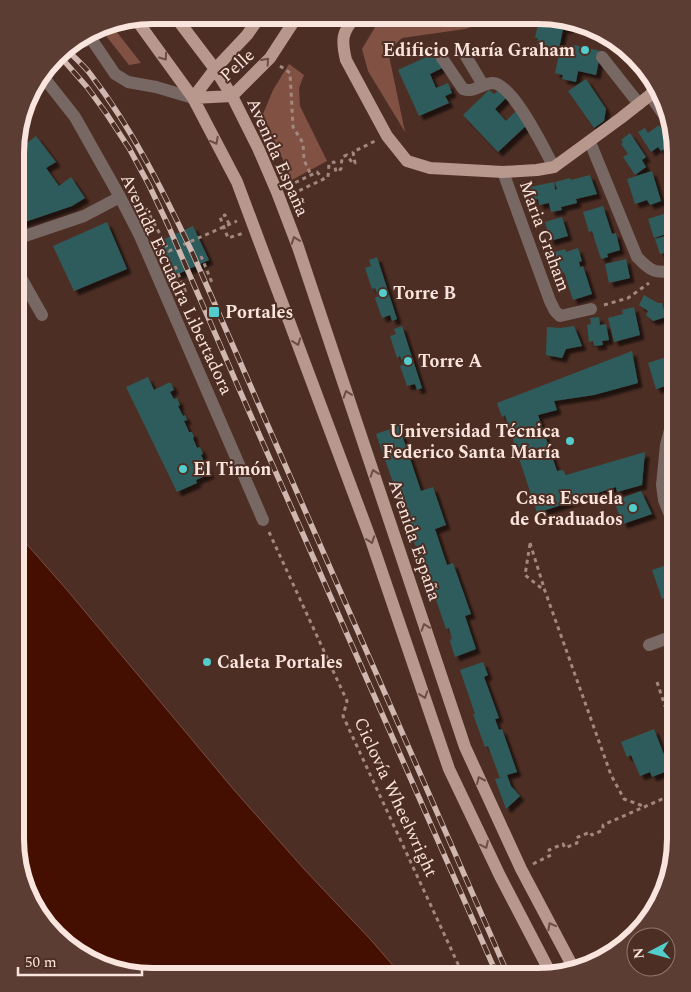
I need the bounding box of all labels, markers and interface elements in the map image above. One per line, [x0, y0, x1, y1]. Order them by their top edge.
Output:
place label: Edificio María Graham [383, 37, 575, 64]
street label: Pelle [214, 42, 261, 88]
marker: Edificio María Graham [579, 44, 591, 56]
one-way arrow [157, 52, 167, 61]
one-way arrow [260, 58, 269, 67]
street label: Avenida España [239, 94, 316, 221]
one-way arrow [209, 136, 219, 145]
street label: Avenida Escuadra Libertadora [113, 169, 240, 399]
street label: Maria Graham [512, 177, 577, 296]
one-way arrow [291, 236, 301, 245]
place label: Torre B [393, 280, 456, 307]
marker: Torre B [377, 287, 389, 299]
place label: Portales [225, 299, 293, 326]
marker: Portales [207, 305, 221, 319]
one-way arrow [291, 337, 301, 345]
place label: Torre A [418, 348, 482, 375]
marker: Torre A [402, 355, 414, 367]
one-way arrow [343, 390, 353, 399]
place label: Universidad Técnica Federico Santa María [382, 418, 561, 466]
marker: Universidad Técnica Federico Santa María [564, 435, 576, 447]
place label: El Timón [193, 456, 271, 483]
marker: El Timón [177, 463, 189, 475]
one-way arrow [369, 469, 379, 478]
street label: Avenida España [381, 476, 448, 605]
place label: Casa Escuela de Graduados [510, 485, 624, 533]
marker: Casa Escuela de Graduados [627, 502, 639, 514]
one-way arrow [365, 535, 375, 544]
one-way arrow [421, 623, 431, 632]
place label: Caleta Portales [217, 649, 343, 676]
marker: Caleta Portales [201, 656, 213, 668]
one-way arrow [418, 690, 428, 699]
street label: Ciclovía Wheelwright [347, 713, 444, 882]
one-way arrow [476, 776, 487, 785]
one-way arrow [479, 840, 490, 849]
one-way arrow [547, 922, 557, 931]
north arrow [626, 927, 676, 977]
scale bar [18, 944, 141, 976]
text: N [628, 947, 650, 960]
text: 50 m [25, 951, 57, 974]

